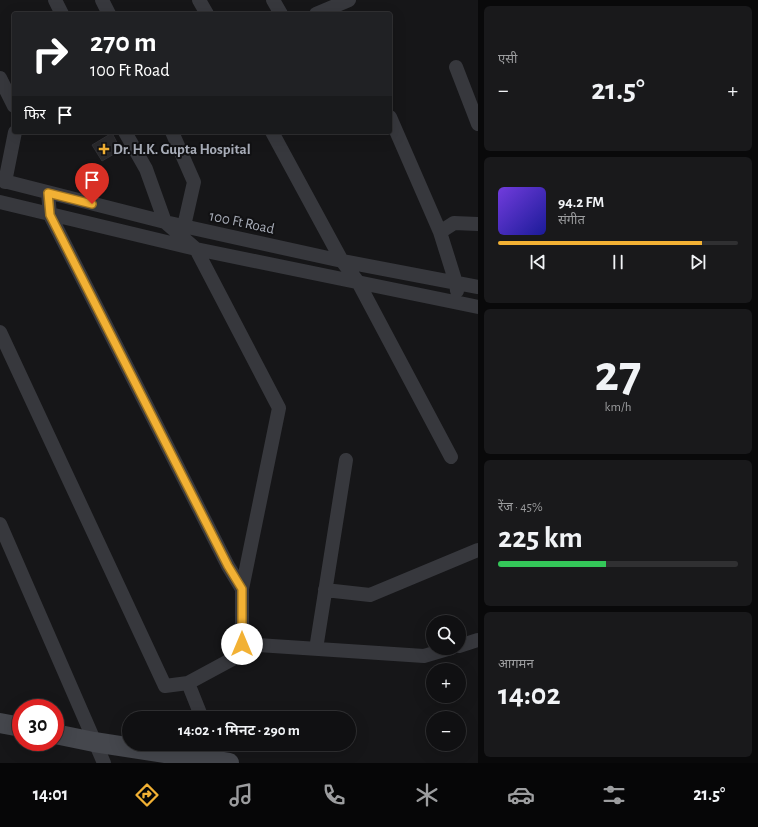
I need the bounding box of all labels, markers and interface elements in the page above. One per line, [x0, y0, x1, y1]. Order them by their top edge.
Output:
icon: right [24, 28, 76, 80]
text: 270 m [90, 29, 157, 57]
text: एसी [498, 53, 517, 66]
text: 100 Ft Road [90, 62, 170, 80]
text: 21.5° [591, 75, 645, 105]
text: − [498, 79, 509, 101]
text: + [727, 79, 738, 101]
icon: arrive [54, 104, 76, 126]
text: फिर [24, 107, 46, 122]
place label: Dr. H.K. Gupta Hospital [113, 142, 251, 157]
marker: Dr. H.K. Gupta Hospital [98, 143, 110, 155]
pin [75, 163, 109, 204]
icon: arrive [81, 169, 103, 191]
text: 94.2 FM [558, 195, 604, 210]
street label: 100 Ft Road [208, 208, 276, 237]
text: संगीत [558, 214, 585, 227]
icon: previous [527, 251, 549, 273]
icon: pause [607, 251, 629, 273]
icon: next [687, 251, 709, 273]
text: 27 [595, 348, 641, 400]
text: km/h [605, 401, 631, 414]
text: रेंज · 45% [498, 501, 543, 514]
text: 225 km [498, 523, 583, 553]
map controls [426, 615, 466, 751]
button: search [426, 615, 466, 655]
position arrow [221, 623, 263, 665]
text: आगमन [498, 658, 534, 671]
button: + [426, 663, 466, 703]
text: 14:02 [498, 680, 561, 710]
speed limit sign: 30 [12, 699, 64, 751]
button: − [426, 711, 466, 751]
text: 14:02 · 1 मिनट · 290 m [178, 723, 300, 738]
icon: directions [133, 781, 161, 809]
icon: music [227, 781, 255, 809]
icon: phone [320, 781, 348, 809]
icon: climate [413, 781, 441, 809]
icon: car [507, 781, 535, 809]
icon: filters [600, 781, 628, 809]
text: 14:01 [33, 786, 68, 804]
text: 21.5° [693, 786, 725, 804]

